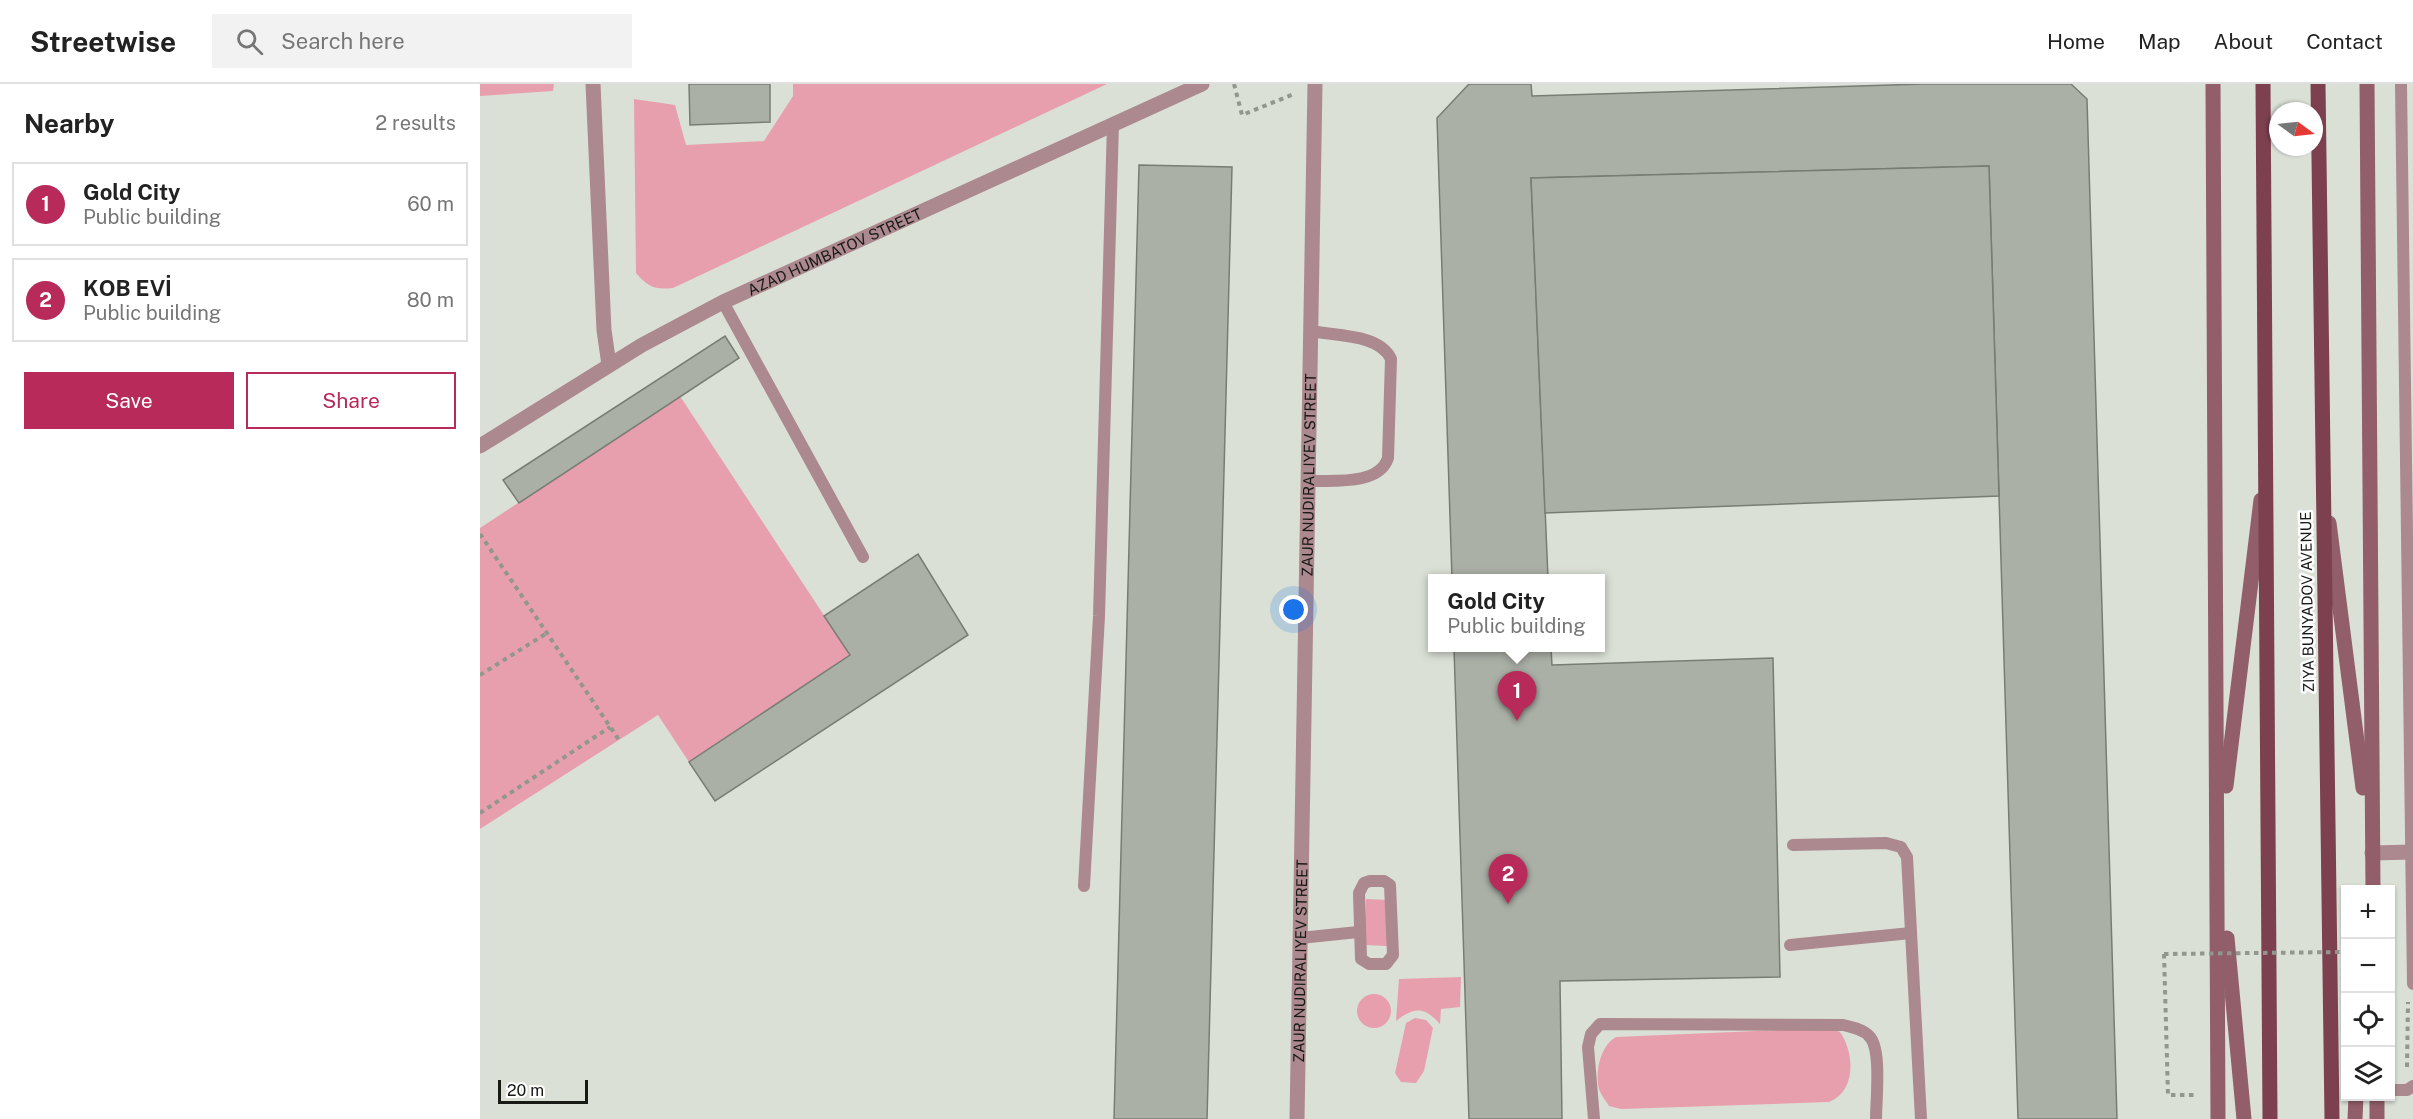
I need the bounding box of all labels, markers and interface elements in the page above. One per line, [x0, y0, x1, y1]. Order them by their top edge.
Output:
search box [212, 14, 632, 68]
text: Streetwise [30, 25, 176, 58]
icon: search [233, 25, 266, 58]
text: Search here [281, 28, 405, 54]
text: Home [2047, 29, 2105, 54]
text: Map [2138, 29, 2181, 54]
text: About [2214, 29, 2273, 54]
text: Contact [2306, 29, 2383, 54]
north arrow [2269, 102, 2323, 156]
text: Nearby [24, 108, 114, 139]
text: 2 results [375, 111, 456, 135]
text: Gold City [83, 179, 181, 205]
text: 1 [41, 192, 50, 216]
text: 60 m [407, 192, 454, 216]
street label: AZAD HUMBATOV STREET [745, 204, 924, 298]
text: Public building [83, 205, 221, 229]
text: KOB EVİ [83, 275, 172, 301]
text: 2 [39, 288, 52, 312]
text: 80 m [407, 288, 454, 312]
text: Public building [83, 301, 221, 325]
button: Save [24, 372, 234, 429]
button: Share [246, 372, 456, 429]
street label: ZAUR NUDIRALIYEV STREET [1298, 373, 1318, 577]
street label: ZIYA BUNYADOV AVENUE [2297, 511, 2317, 693]
popup [1428, 574, 1605, 652]
text: Gold City [1447, 588, 1545, 614]
your location [1279, 595, 1308, 624]
text: Public building [1447, 614, 1586, 638]
pin: 1 [1498, 672, 1536, 721]
pin: 2 [1488, 854, 1528, 904]
street label: ZAUR NUDIRALIYEV STREET [1289, 859, 1310, 1063]
map controls [2341, 885, 2395, 1101]
button: + [2341, 885, 2395, 939]
button: − [2341, 939, 2395, 993]
button: locate [2341, 993, 2395, 1047]
button: layers [2341, 1047, 2395, 1101]
scale bar [498, 1077, 588, 1104]
text: 20 m [507, 1081, 544, 1100]

